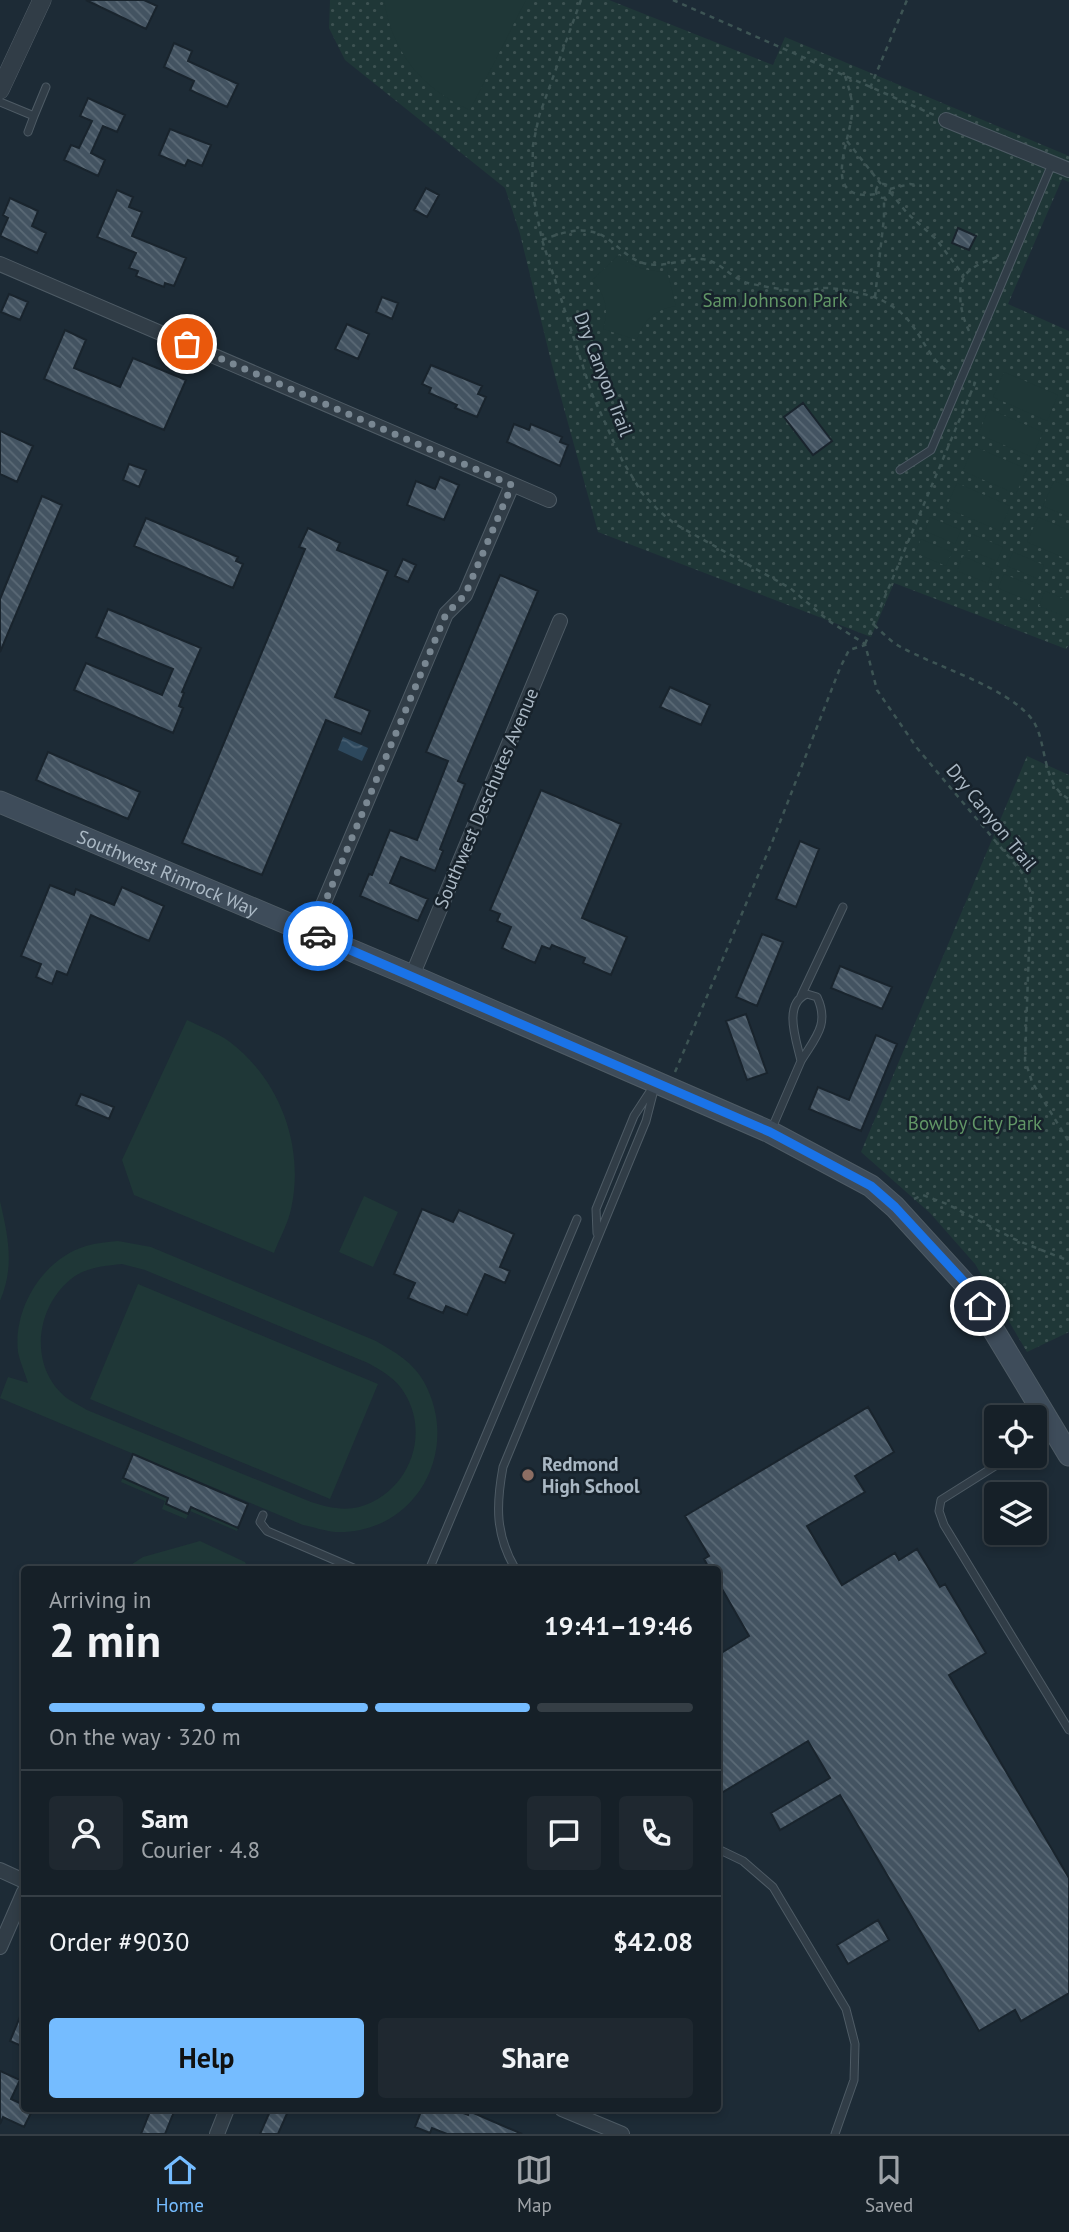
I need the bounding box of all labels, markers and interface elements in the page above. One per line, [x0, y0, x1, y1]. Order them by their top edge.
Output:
park label: Sam Johnson Park [702, 288, 848, 312]
street label: Dry Canyon Trail [569, 308, 639, 440]
pin [157, 314, 217, 374]
icon: bag [168, 325, 206, 363]
street label: Southwest Deschutes Avenue [429, 684, 543, 912]
street label: Dry Canyon Trail [941, 758, 1043, 876]
street label: Southwest Rimrock Way [74, 824, 262, 922]
courier [283, 901, 353, 971]
icon: car [299, 917, 337, 955]
park label: Bowlby City Park [908, 1111, 1042, 1135]
pin [950, 1276, 1010, 1336]
icon: home [961, 1287, 999, 1325]
map controls [984, 1405, 1047, 1545]
button: locate [984, 1405, 1047, 1468]
place label: Redmond High School [542, 1452, 640, 1498]
marker: Redmond High School [520, 1467, 536, 1483]
button: layers [984, 1482, 1047, 1545]
text: Arriving in [49, 1585, 151, 1614]
text: 19:41–19:46 [544, 1609, 693, 1642]
text: 2 min [49, 1610, 161, 1670]
text: On the way · 320 m [49, 1722, 241, 1751]
button: person [49, 1796, 123, 1870]
button: chat [527, 1796, 601, 1870]
button: phone [619, 1796, 693, 1870]
text: Sam [141, 1802, 189, 1835]
text: Courier · 4.8 [141, 1835, 260, 1864]
text: Order #9030 [49, 1925, 189, 1958]
text: $42.08 [613, 1925, 693, 1958]
button: Help [49, 2018, 364, 2098]
button: Share [378, 2018, 693, 2098]
tab: Home [156, 2151, 204, 2217]
tab: Map [515, 2151, 553, 2217]
tab: Saved [865, 2151, 913, 2217]

